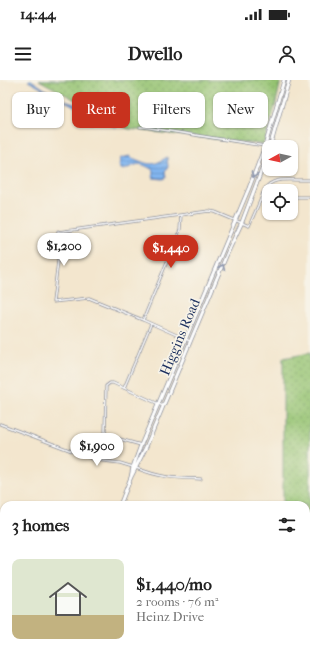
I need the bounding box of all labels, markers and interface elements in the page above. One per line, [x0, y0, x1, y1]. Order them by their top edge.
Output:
text: 14:44 [20, 5, 56, 23]
icon: menu [12, 43, 34, 65]
icon: person [276, 43, 298, 65]
text: Dwello [128, 44, 182, 65]
chip: Buy [12, 92, 64, 128]
chip: Rent [72, 92, 130, 128]
chip: Filters [138, 92, 205, 128]
chip: New [213, 92, 268, 128]
north arrow [262, 140, 298, 176]
map controls [262, 140, 298, 220]
one-way arrow [250, 172, 258, 179]
button: locate [262, 184, 298, 220]
pin: $1,200 [31, 233, 97, 267]
pin: $1,440 [138, 235, 204, 269]
text: $1,200 [46, 238, 82, 253]
text: $1,440 [152, 240, 190, 255]
one-way arrow [217, 263, 225, 271]
street label: Higgins Road [156, 296, 204, 378]
pin: $1,900 [64, 433, 130, 467]
text: $1,900 [79, 438, 115, 453]
icon: filters [276, 514, 298, 536]
text: 3 homes [12, 515, 69, 535]
text: $1,440/mo [136, 574, 212, 594]
icon: home [44, 575, 92, 623]
text: 2 rooms · 76 m² [136, 594, 218, 609]
text: Heinz Drive [136, 609, 204, 624]

